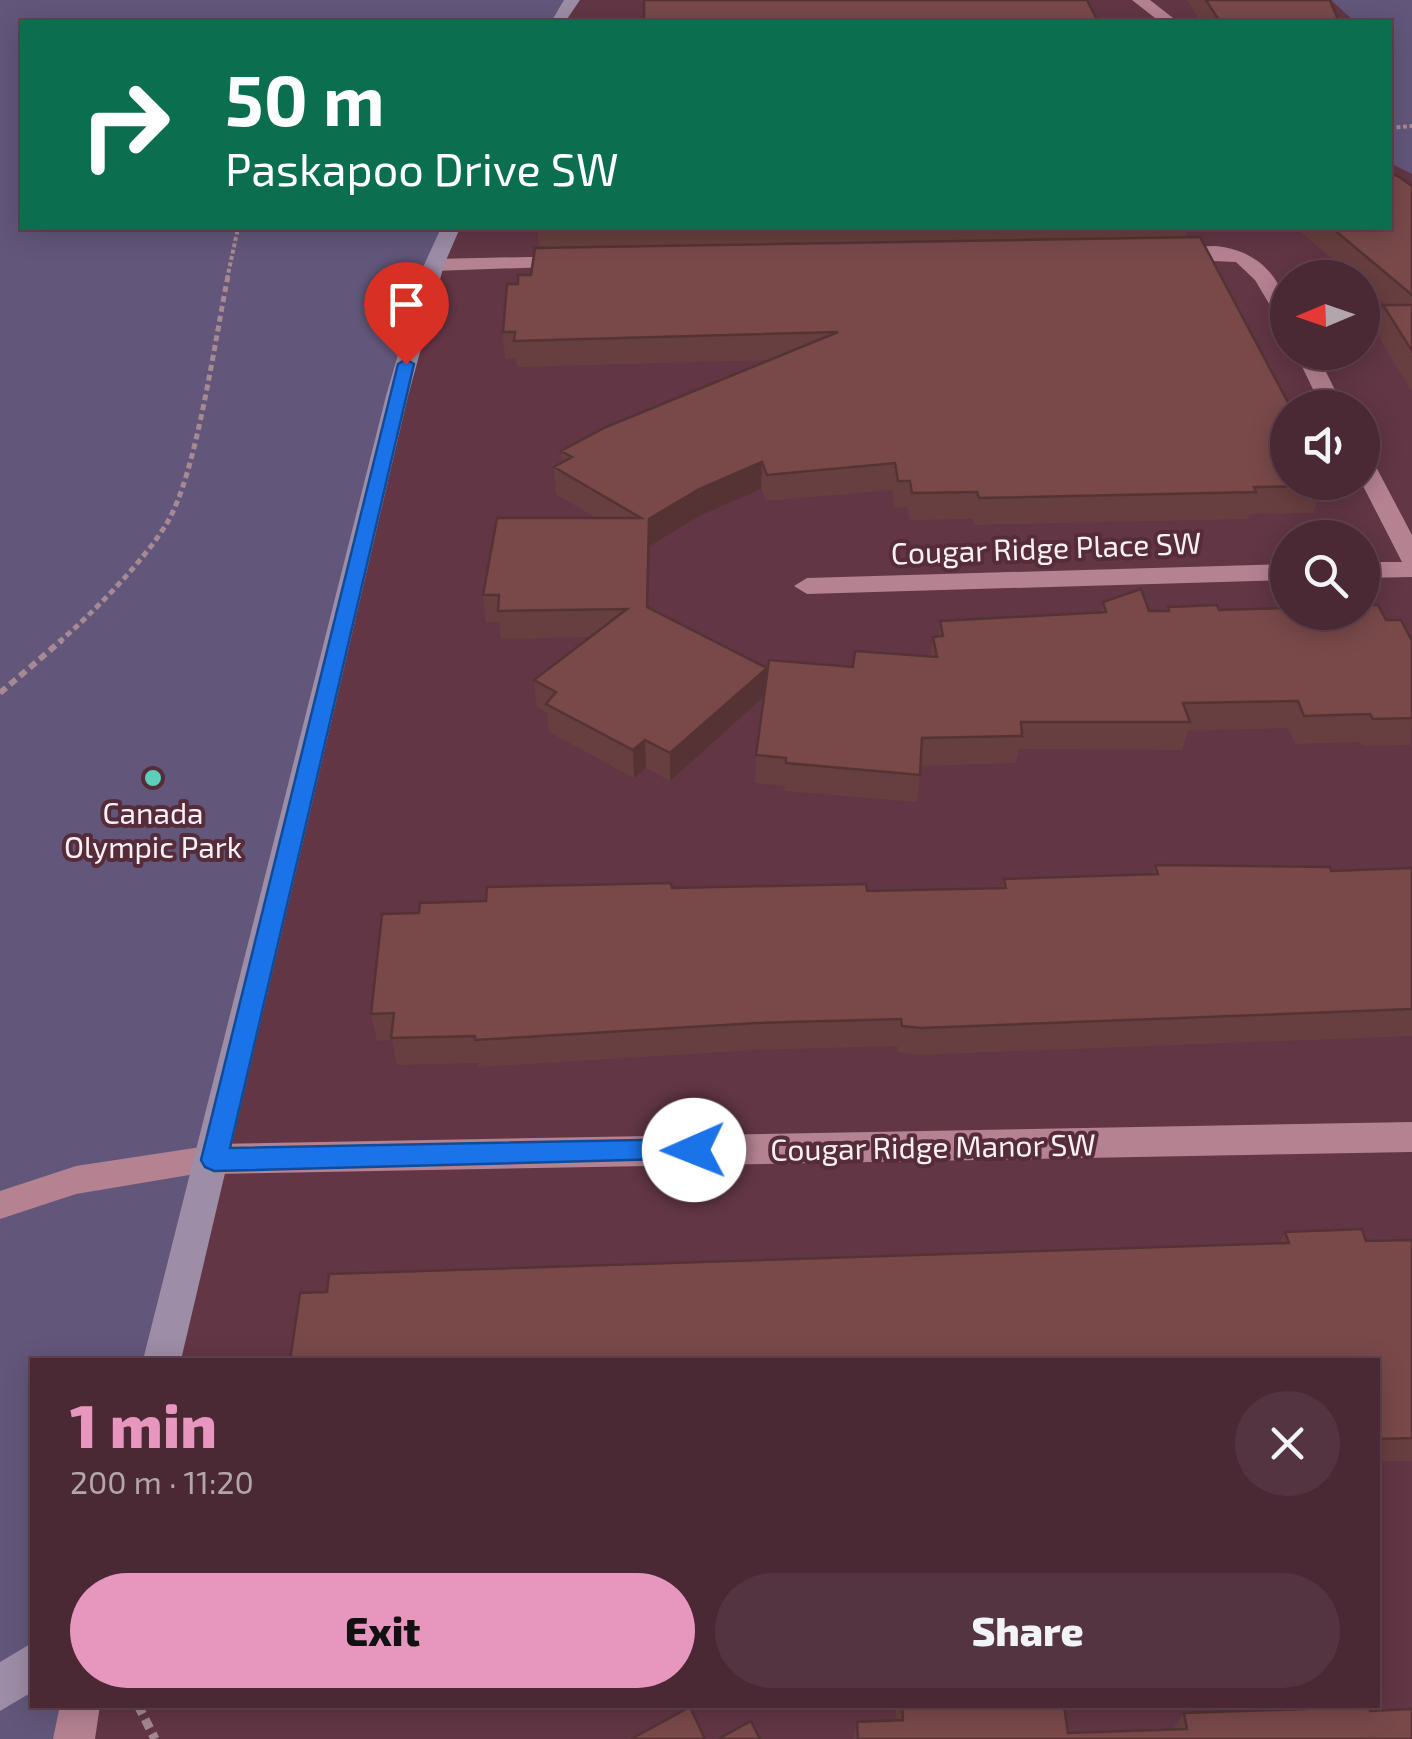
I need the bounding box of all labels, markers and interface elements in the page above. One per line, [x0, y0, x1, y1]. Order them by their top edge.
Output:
text: 50 m [225, 56, 385, 140]
icon: right [60, 60, 190, 190]
text: Paskapoo Drive SW [225, 141, 619, 195]
north arrow [1270, 260, 1380, 370]
map controls [1270, 260, 1380, 630]
pin [364, 262, 449, 365]
icon: arrive [379, 277, 434, 332]
button: sound [1270, 390, 1380, 500]
button: search [1270, 520, 1380, 630]
street label: Cougar Ridge Place SW [890, 524, 1202, 570]
marker: Canada Olympic Park [142, 767, 164, 789]
place label: Canada Olympic Park [64, 794, 242, 864]
position arrow [642, 1098, 746, 1202]
street label: Cougar Ridge Manor SW [770, 1125, 1096, 1167]
text: 1 min [70, 1388, 217, 1460]
button: close [1235, 1391, 1340, 1496]
text: 200 m · 11:20 [70, 1462, 254, 1500]
button: Exit [70, 1573, 695, 1688]
button: Share [715, 1573, 1340, 1688]

